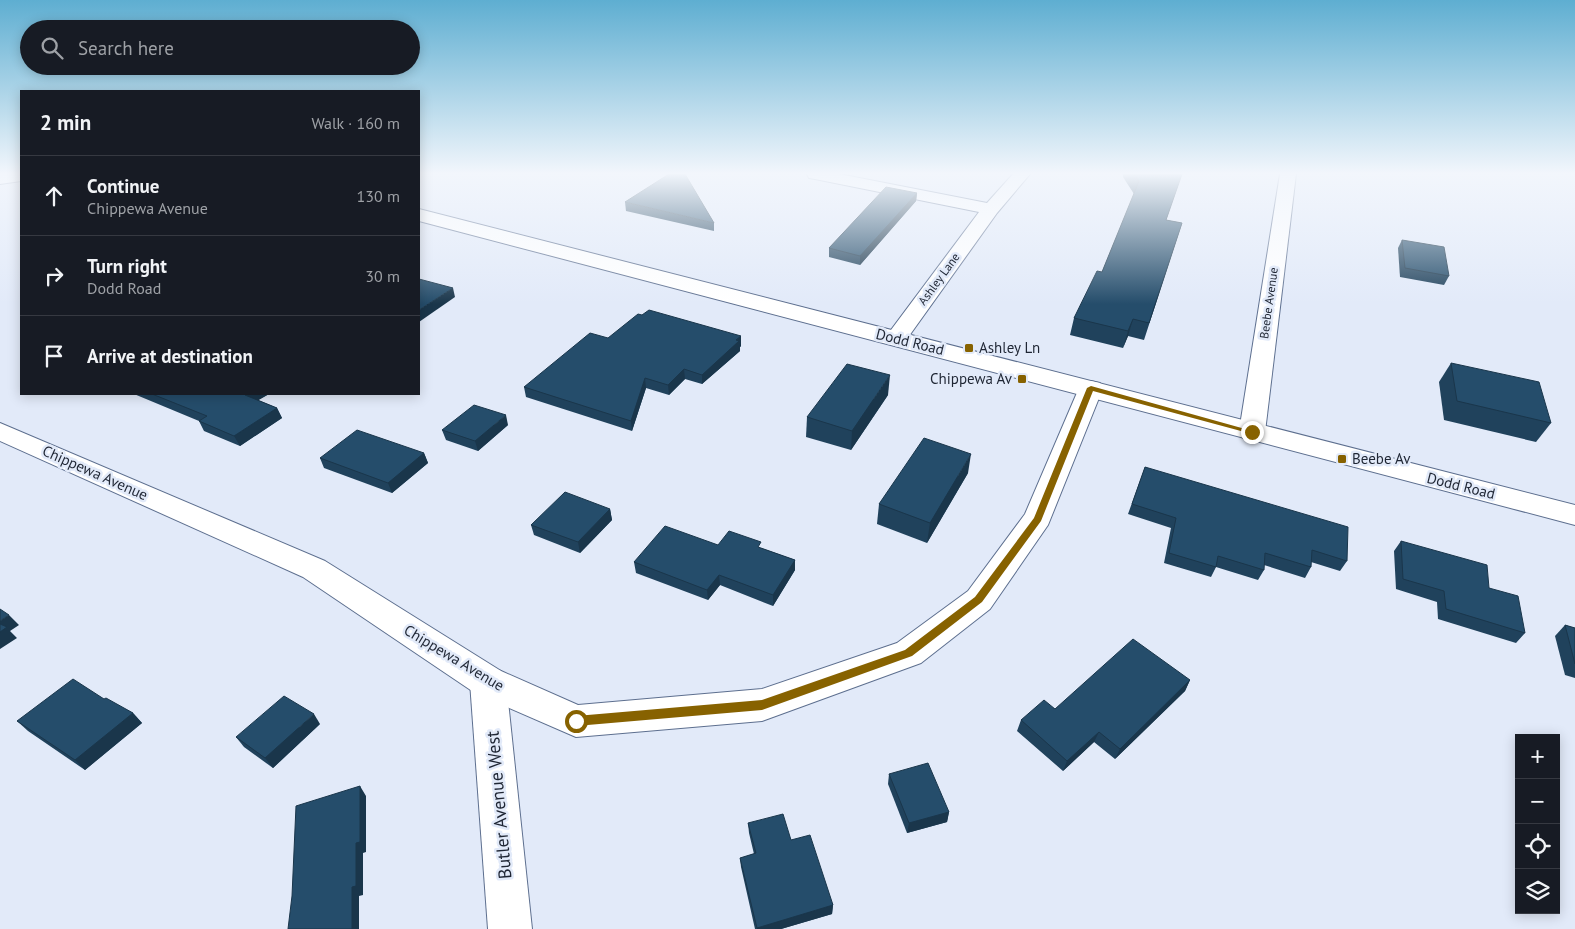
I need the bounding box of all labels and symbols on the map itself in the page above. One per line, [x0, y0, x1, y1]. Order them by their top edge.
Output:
street label: Ashley Lane [915, 250, 963, 308]
street label: Beebe Avenue [1256, 266, 1281, 340]
street label: Dodd Road [874, 324, 946, 359]
place label: Ashley Ln [979, 338, 1040, 357]
marker: Ashley Ln [963, 342, 975, 354]
place label: Chippewa Av [930, 369, 1013, 388]
marker: Chippewa Av [1016, 373, 1028, 385]
route end [1241, 421, 1264, 444]
street label: Chippewa Avenue [40, 441, 151, 504]
place label: Beebe Av [1352, 449, 1411, 468]
marker: Beebe Av [1336, 453, 1348, 465]
street label: Dodd Road [1425, 468, 1497, 503]
street label: Chippewa Avenue [401, 620, 508, 695]
route start [565, 710, 588, 733]
street label: Butler Avenue West [481, 730, 516, 880]

